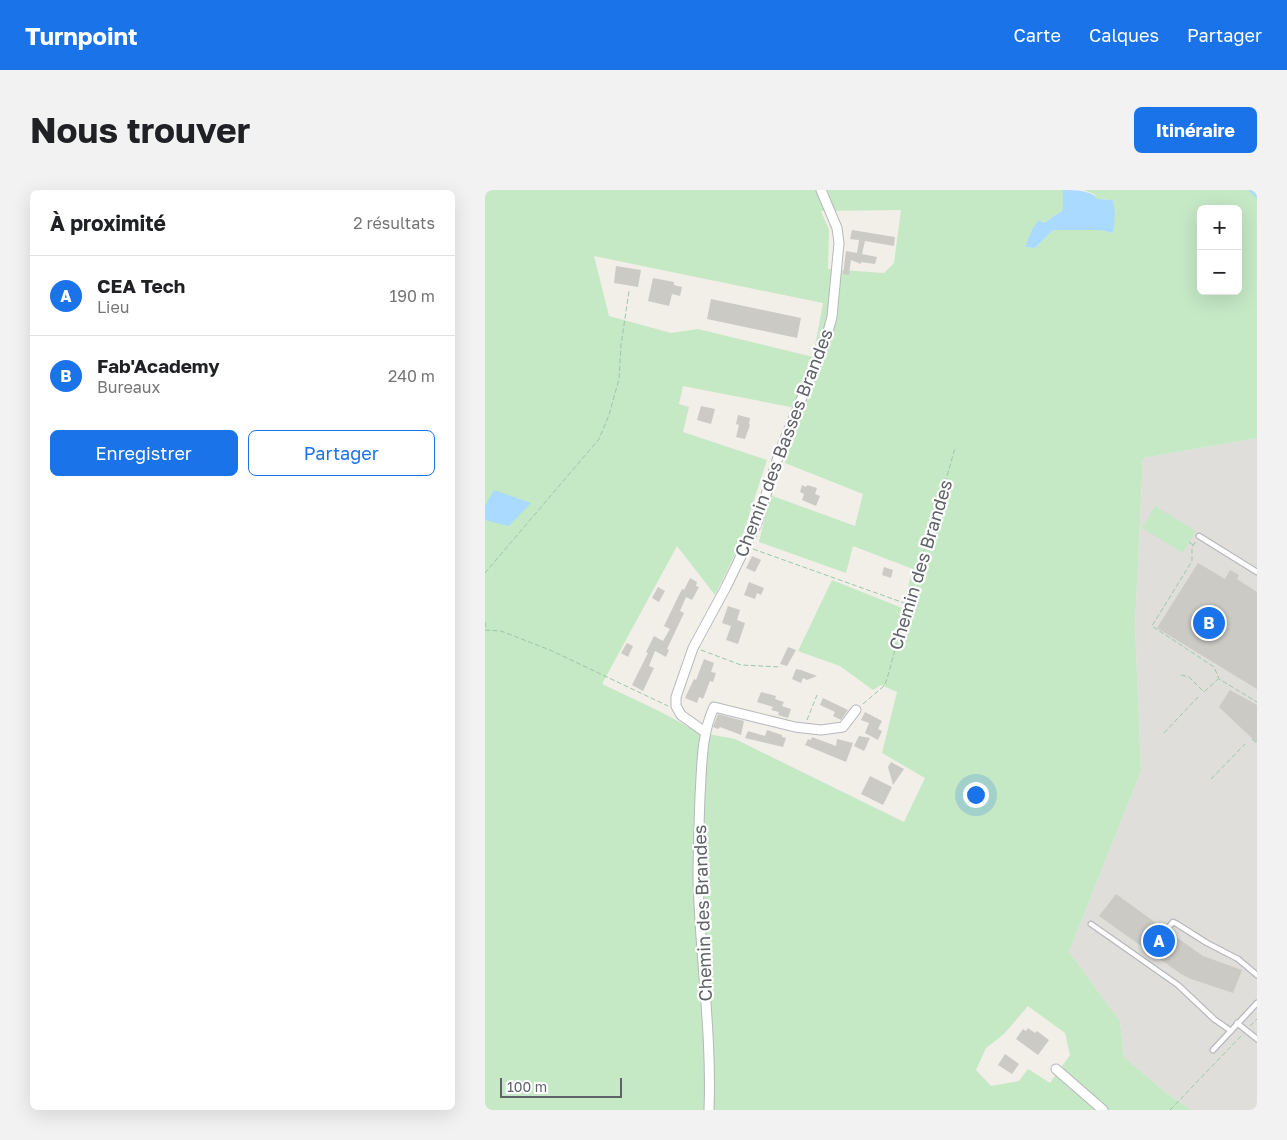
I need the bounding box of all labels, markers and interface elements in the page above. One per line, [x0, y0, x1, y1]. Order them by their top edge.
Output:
text: Turnpoint [25, 21, 138, 50]
text: Carte [1014, 24, 1061, 46]
text: Calques [1089, 24, 1159, 46]
text: Partager [1187, 24, 1262, 46]
button: Itinéraire [1134, 107, 1257, 153]
text: Nous trouver [30, 109, 250, 151]
map controls [1197, 205, 1242, 295]
button: + [1197, 205, 1242, 250]
text: À proximité [50, 210, 166, 236]
text: 2 résultats [353, 213, 435, 233]
button: − [1197, 250, 1242, 295]
text: CEA Tech [97, 274, 185, 297]
text: A [60, 286, 72, 306]
text: 190 m [389, 286, 435, 306]
text: Lieu [97, 297, 129, 317]
street label: Chemin des Basses Brandes [729, 325, 837, 560]
text: Fab'Academy [97, 354, 220, 377]
text: B [60, 366, 72, 386]
text: 240 m [388, 366, 435, 386]
text: Bureaux [97, 377, 160, 397]
button: Enregistrer [50, 430, 238, 476]
button: Partager [248, 430, 435, 476]
street label: Chemin des Brandes [884, 477, 956, 652]
pin: B [1193, 604, 1225, 642]
your location [963, 782, 989, 808]
street label: Chemin des Brandes [688, 824, 716, 1002]
pin: A [1143, 922, 1175, 960]
scale bar [500, 1075, 623, 1098]
text: 100 m [507, 1078, 547, 1095]

